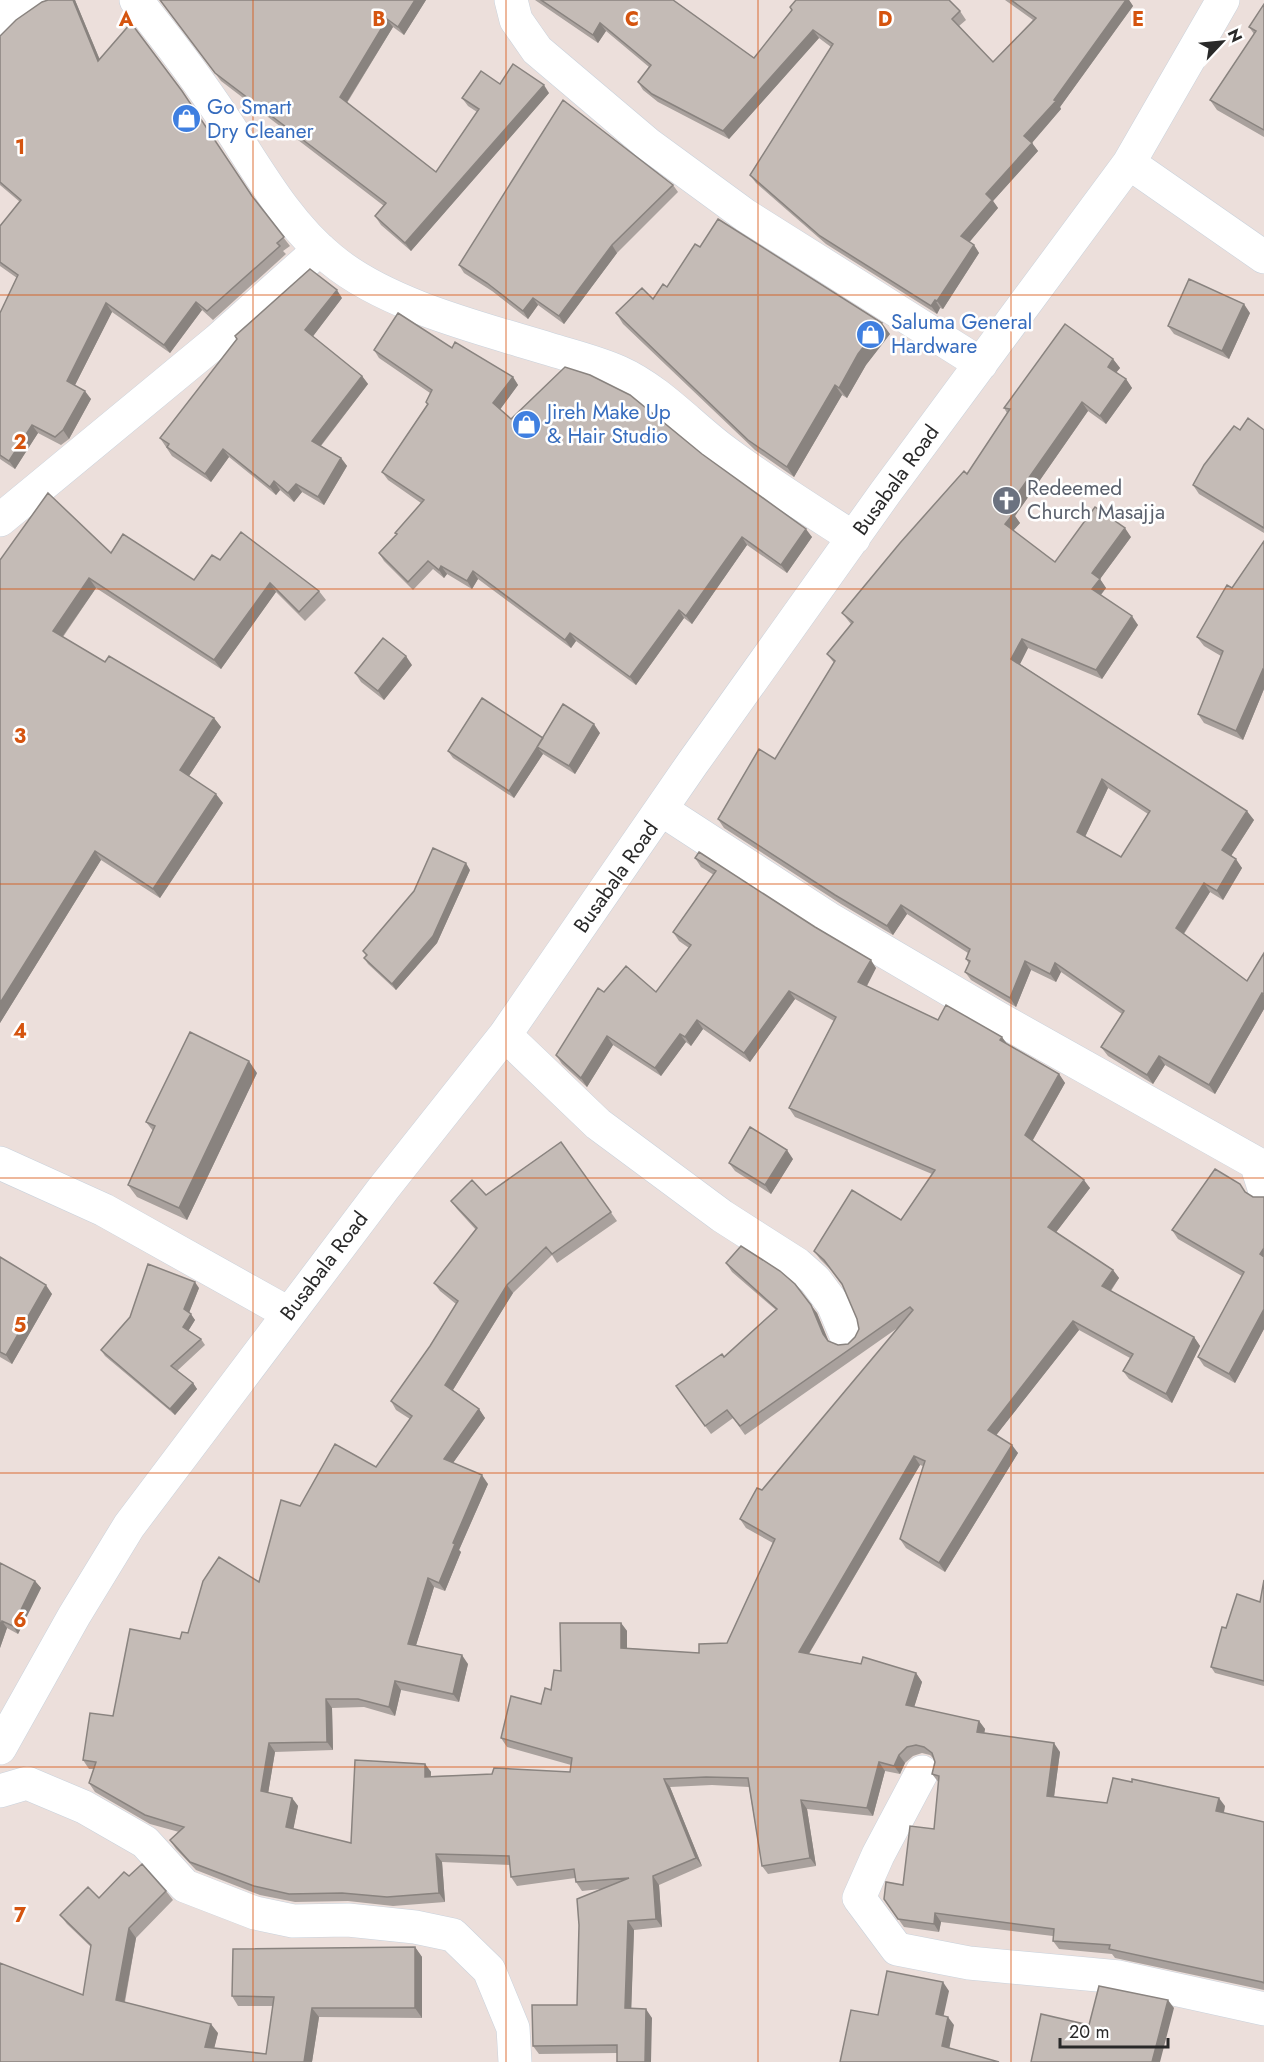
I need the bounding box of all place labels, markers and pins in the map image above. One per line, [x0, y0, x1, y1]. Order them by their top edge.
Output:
place label: Go Smart Dry Cleaner [207, 92, 315, 146]
shop icon: Go Smart Dry Cleaner [170, 103, 202, 135]
place label: Saluma General Hardware [891, 307, 1032, 361]
shop icon: Saluma General Hardware [854, 318, 886, 350]
place label: Jireh Make Up & Hair Studio [544, 397, 671, 451]
shop icon: Jireh Make Up & Hair Studio [510, 408, 542, 440]
place label: Redeemed Church Masajja [1027, 473, 1165, 527]
church icon: Redeemed Church Masajja [990, 484, 1022, 516]

